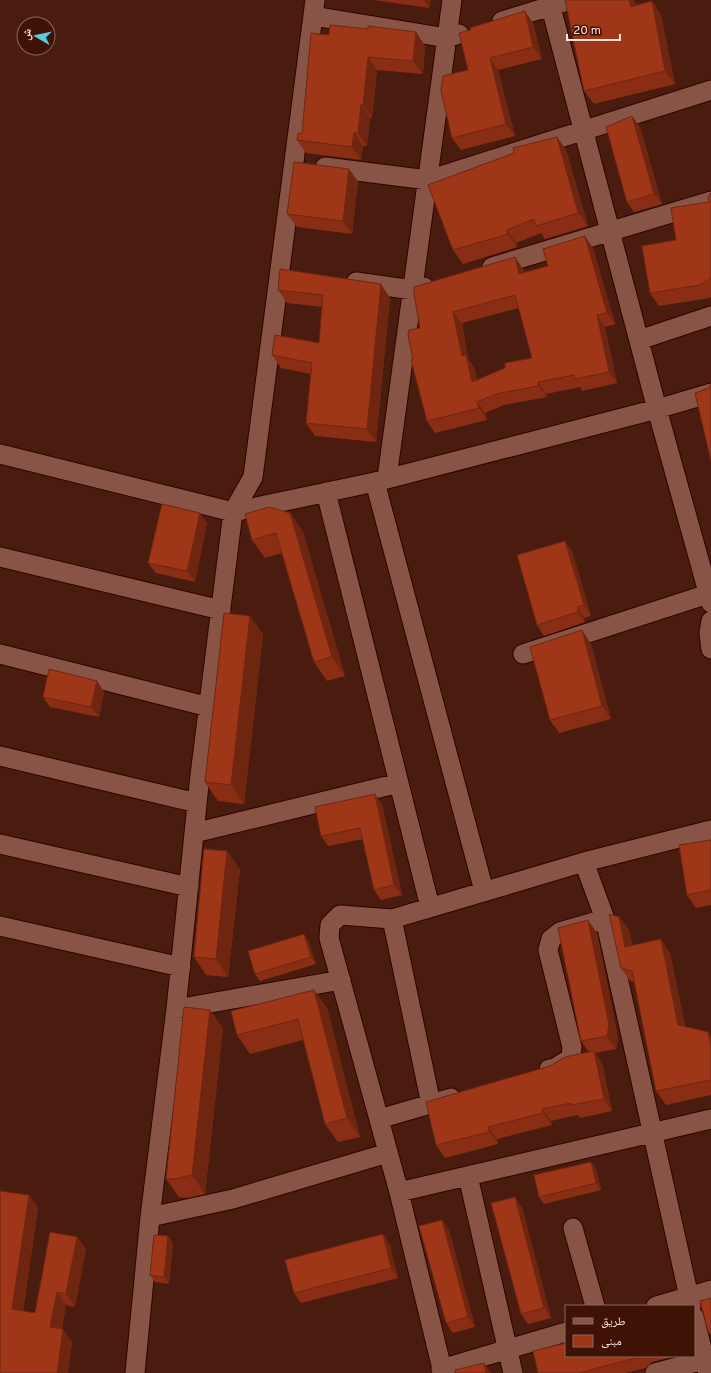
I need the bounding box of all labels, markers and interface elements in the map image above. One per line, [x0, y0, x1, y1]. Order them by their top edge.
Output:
north arrow [16, 16, 56, 56]
scale bar [567, 16, 620, 42]
text: 20 m [573, 23, 601, 39]
text: ش [19, 27, 35, 41]
legend [565, 1305, 695, 1357]
text: طريق [601, 1314, 626, 1330]
text: مبنى [601, 1334, 622, 1350]

